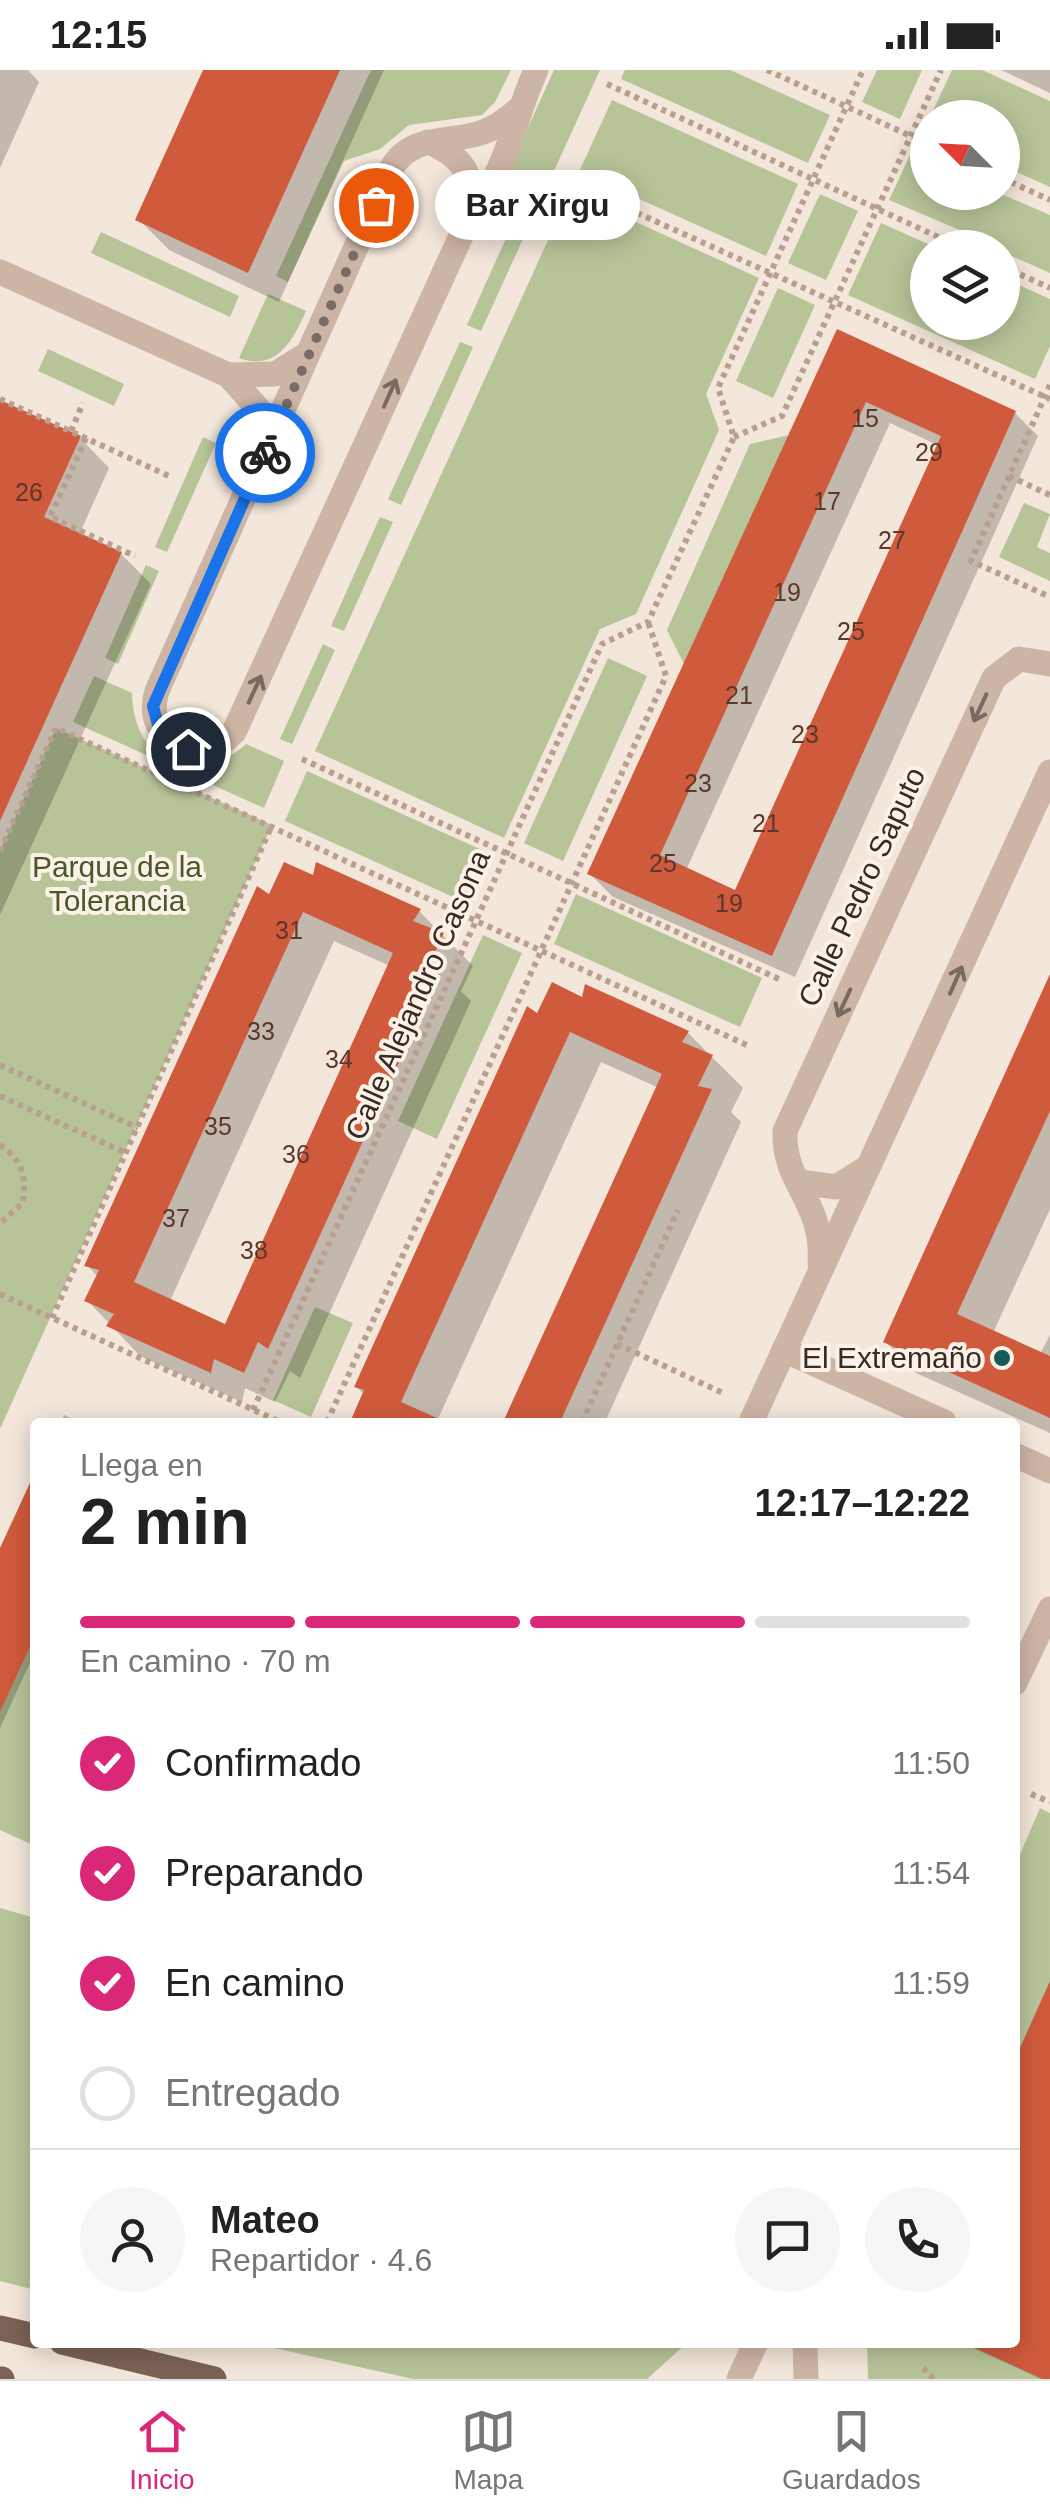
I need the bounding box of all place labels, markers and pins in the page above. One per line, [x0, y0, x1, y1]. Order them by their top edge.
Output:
pin [334, 163, 419, 248]
callout: Bar Xirgu [436, 170, 641, 240]
pin [146, 707, 231, 792]
place label: El Extremaño [802, 1341, 982, 1374]
marker: El Extremaño [991, 1347, 1013, 1369]

